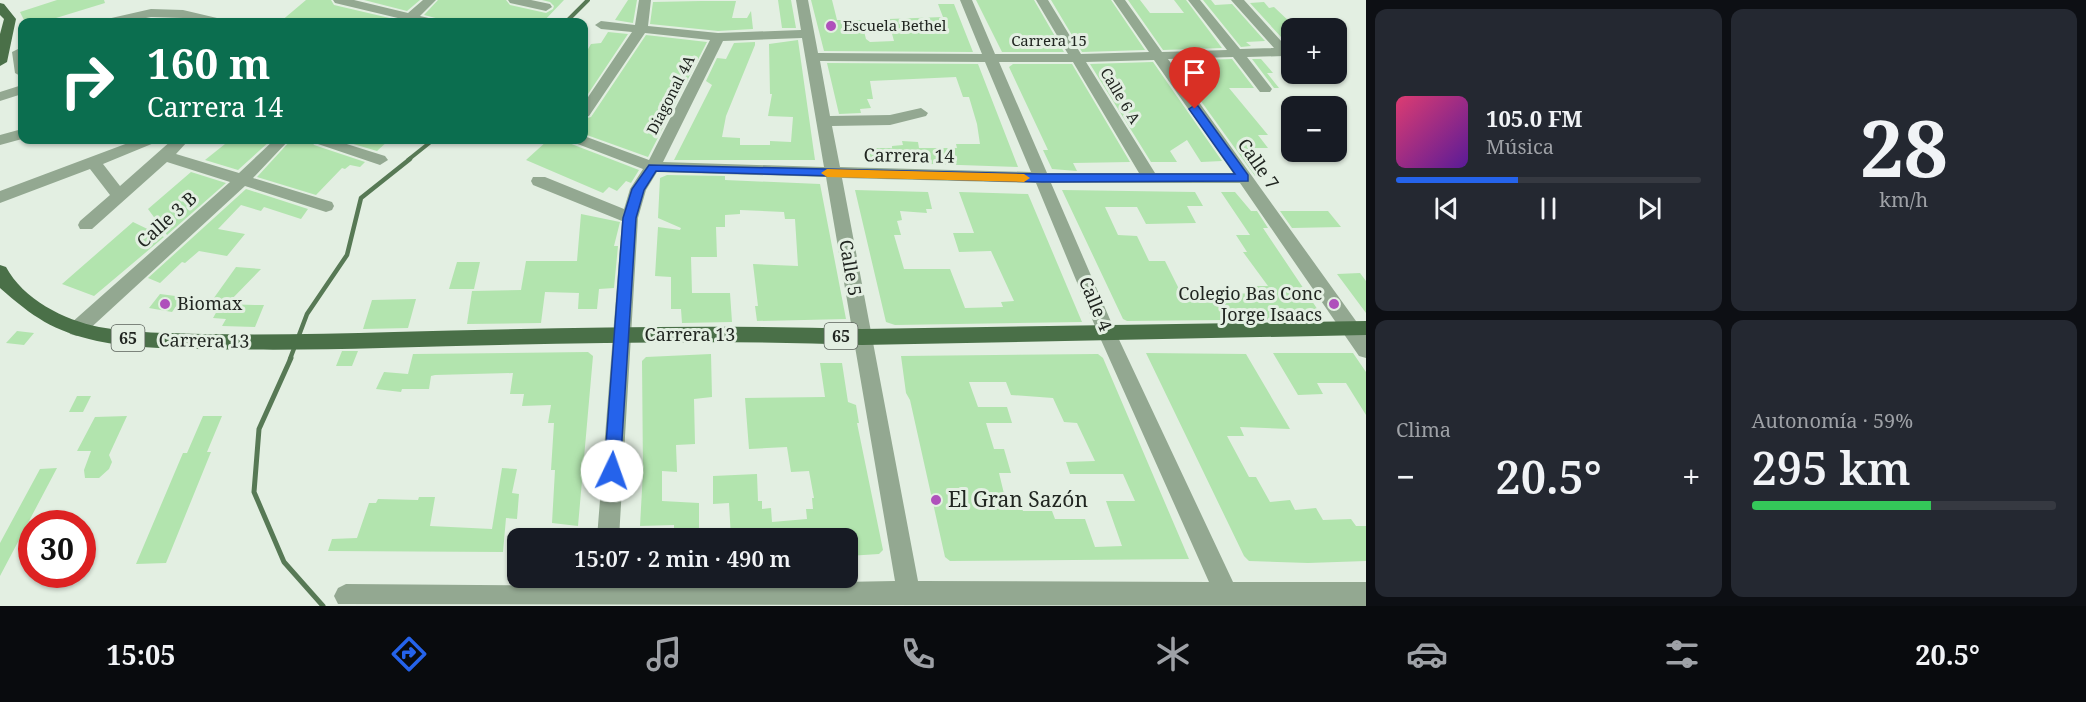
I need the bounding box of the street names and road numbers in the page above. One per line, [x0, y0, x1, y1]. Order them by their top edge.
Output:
street label: Carrera 15 [1011, 30, 1087, 50]
street label: Diagonal 4A [642, 51, 699, 138]
street label: Calle 6 A [1096, 64, 1146, 127]
street label: Calle 7 [1233, 133, 1285, 194]
street label: Carrera 14 [863, 142, 955, 168]
street label: Calle 3 B [131, 186, 202, 253]
street label: Calle 5 [834, 238, 868, 298]
street label: Calle 4 [1074, 273, 1118, 334]
street label: Carrera 13 [645, 322, 735, 346]
road number: 65 [824, 323, 858, 349]
road number: 65 [112, 325, 144, 351]
street label: Carrera 13 [158, 327, 250, 353]

